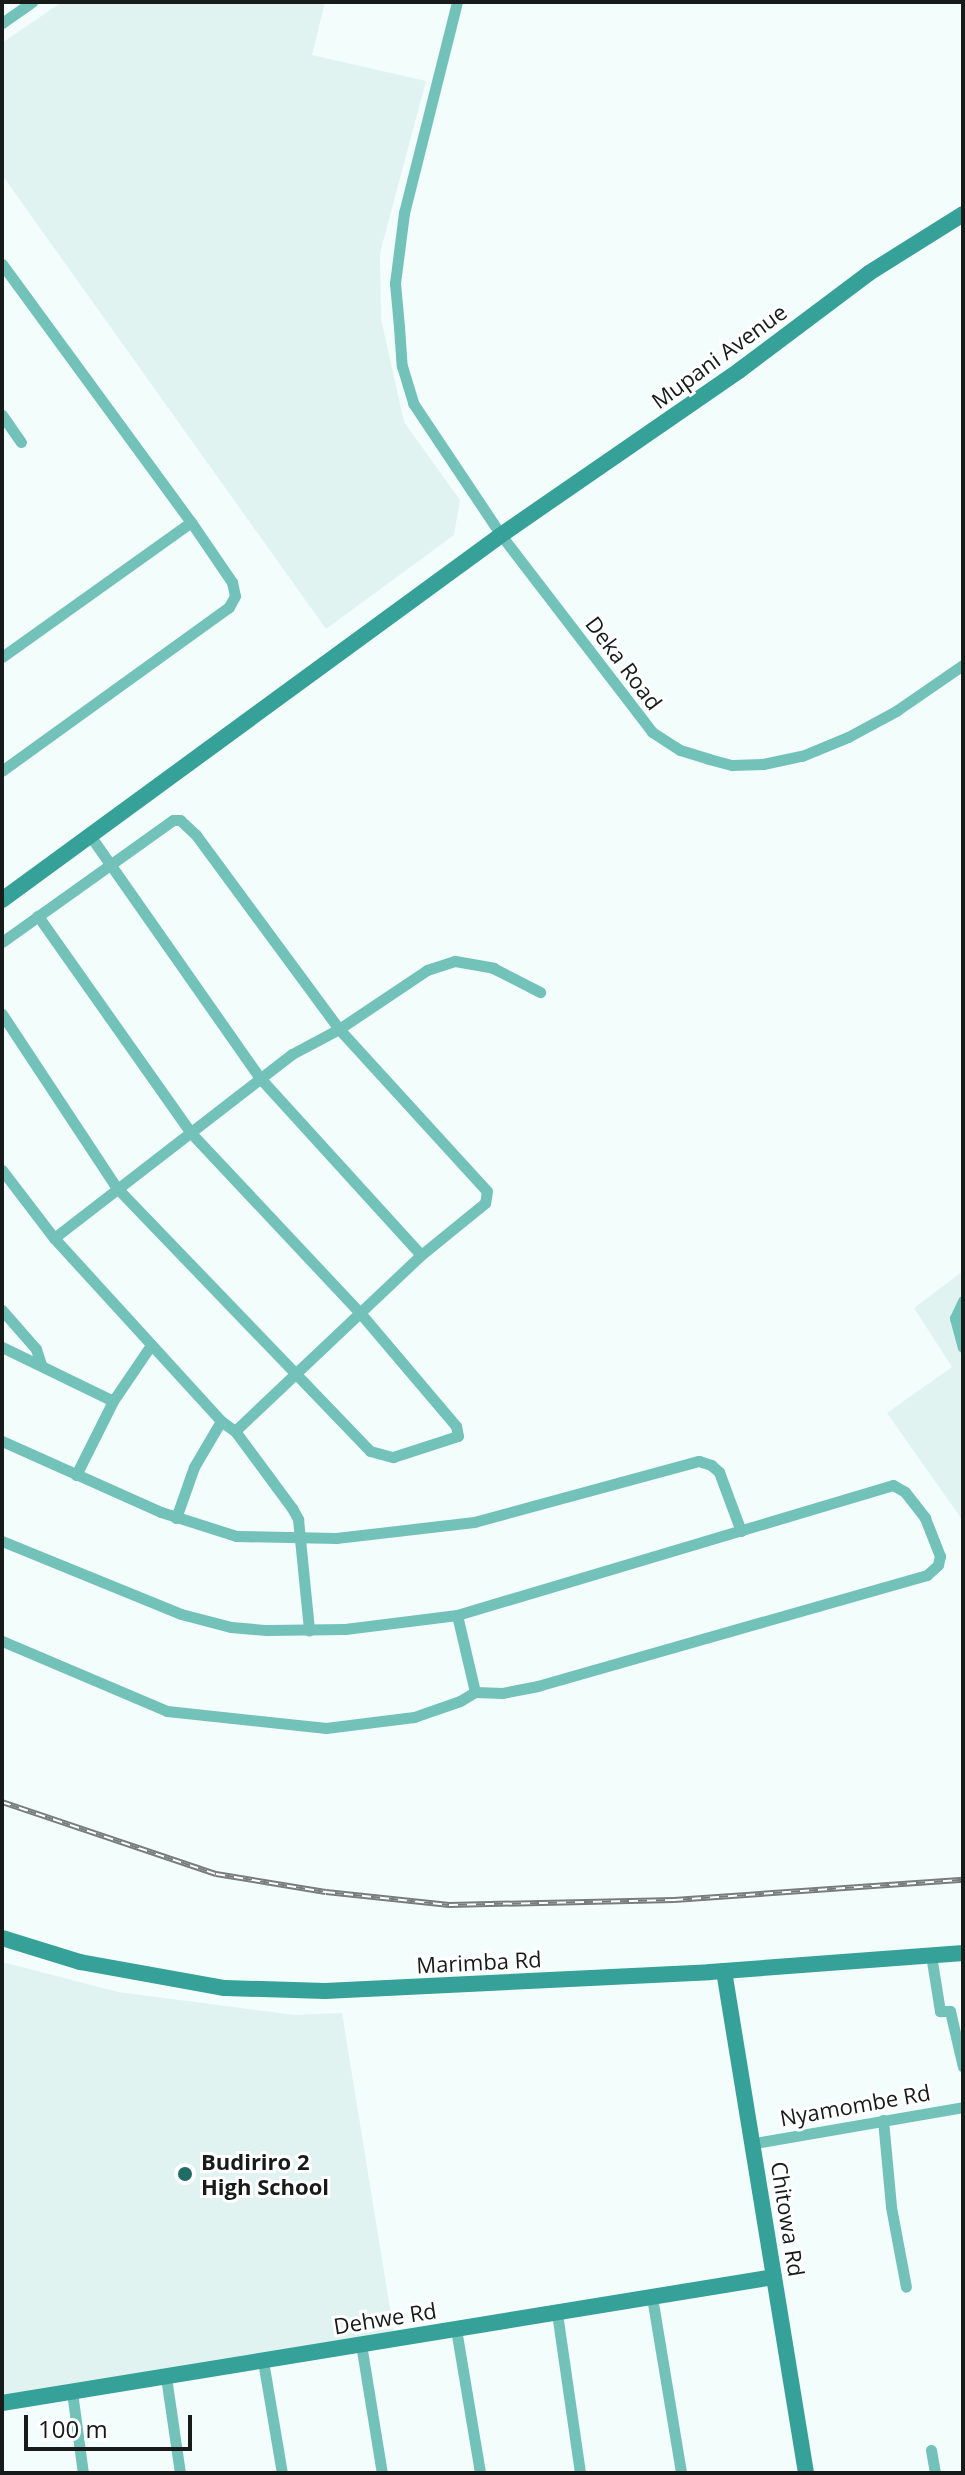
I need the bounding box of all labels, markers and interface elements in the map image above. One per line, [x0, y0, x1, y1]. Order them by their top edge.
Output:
street label: Mupani Avenue [646, 298, 792, 414]
street label: Deka Road [580, 611, 668, 715]
street label: Marimba Rd [416, 1946, 542, 1978]
street label: Nyamombe Rd [778, 2079, 932, 2131]
place label: Budiriro 2 High School [201, 2148, 329, 2200]
street label: Chitowa Rd [766, 2160, 810, 2278]
marker: Budiriro 2 High School [176, 2165, 194, 2183]
street label: Dehwe Rd [332, 2297, 438, 2339]
scale bar [28, 2399, 196, 2449]
text: 100 m [38, 2412, 108, 2445]

